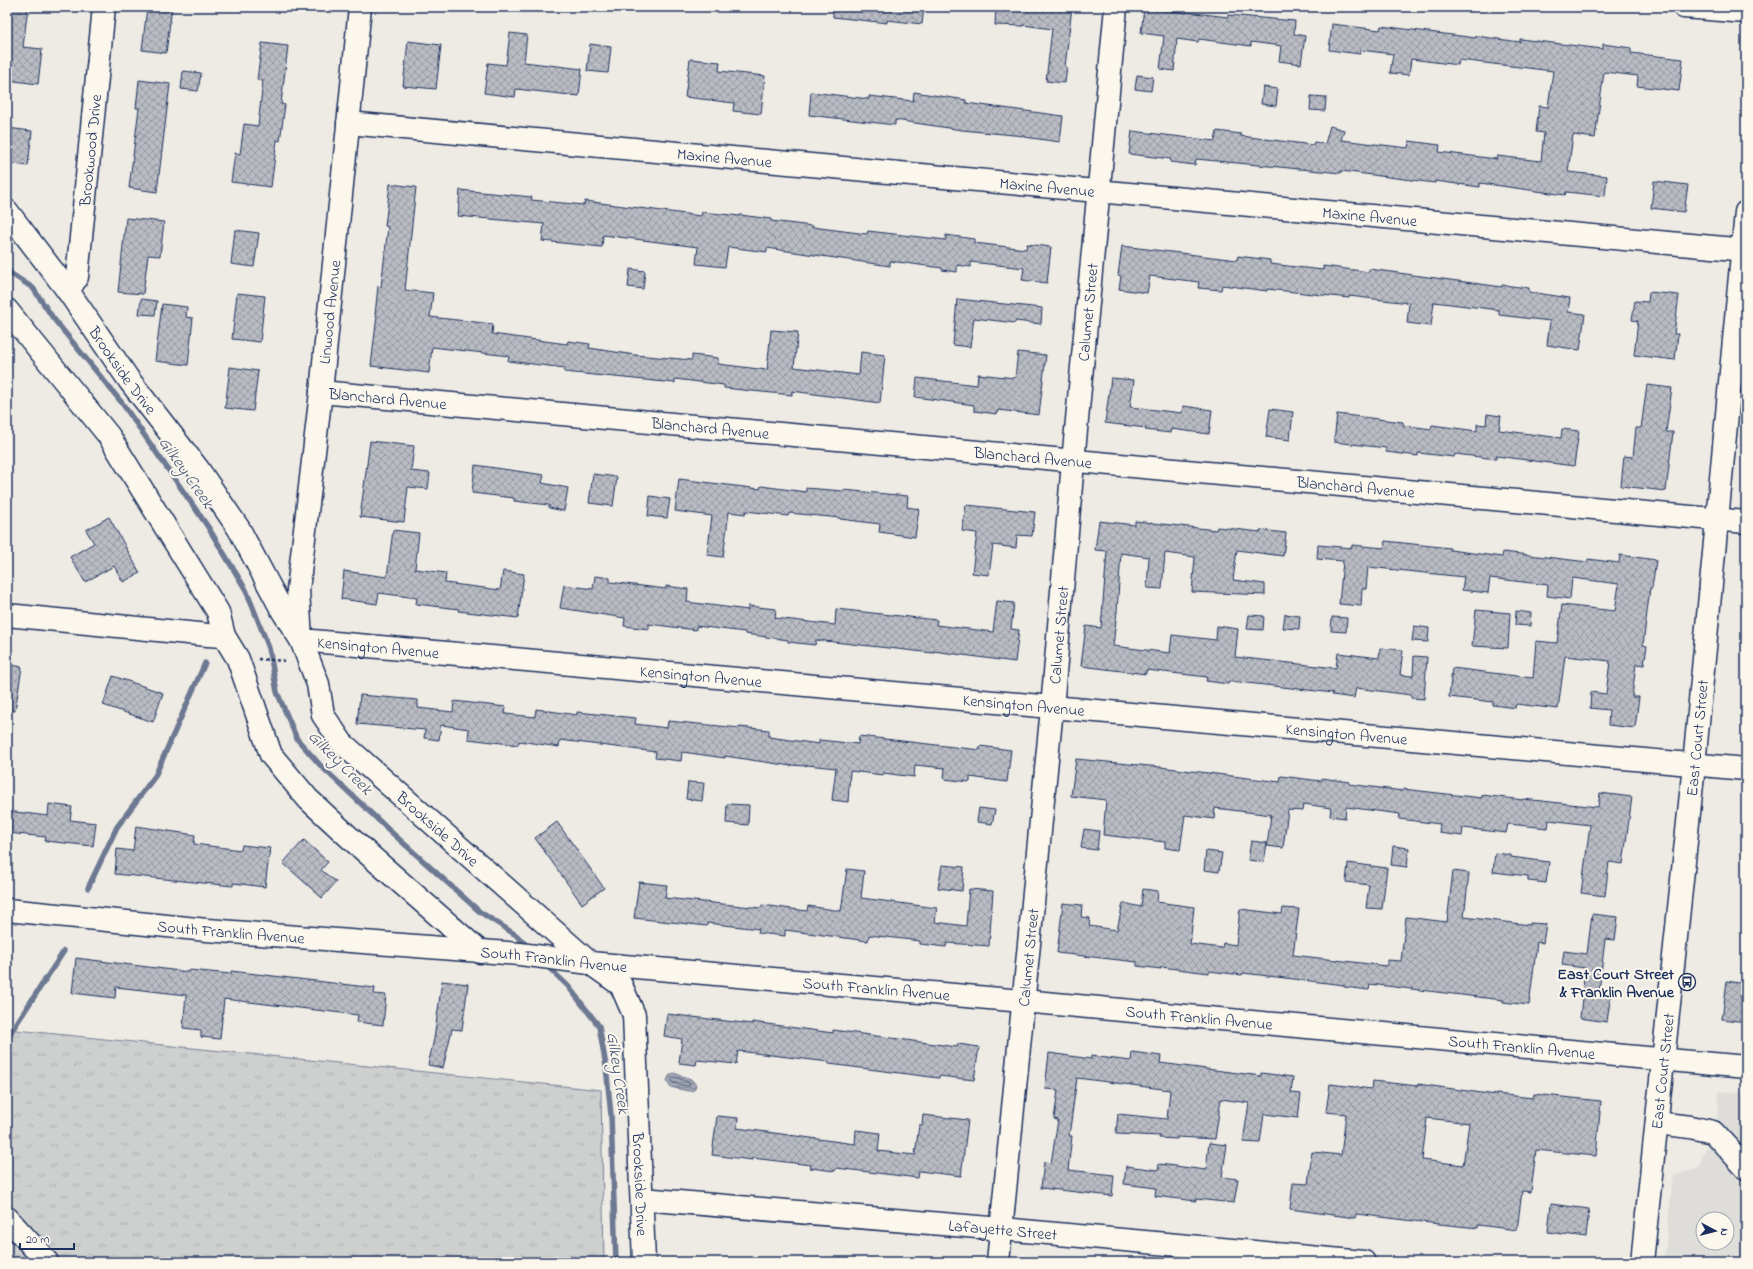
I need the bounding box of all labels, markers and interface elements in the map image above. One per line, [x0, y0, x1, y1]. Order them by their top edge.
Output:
street label: Brookwood Drive [74, 93, 109, 209]
street label: Maxine Avenue [676, 143, 774, 176]
street label: Maxine Avenue [998, 172, 1096, 205]
street label: Maxine Avenue [1321, 202, 1419, 234]
street label: Linwood Avenue [314, 258, 348, 365]
street label: Calumet Street [1073, 262, 1106, 363]
street label: Brookside Drive [81, 321, 162, 421]
street label: Blanchard Avenue [327, 383, 448, 417]
street label: Blanchard Avenue [649, 412, 771, 447]
water label: Gilkey Creek [151, 432, 221, 516]
street label: Blanchard Avenue [972, 442, 1094, 476]
street label: Blanchard Avenue [1295, 471, 1416, 506]
street label: Calumet Street [1044, 584, 1076, 685]
street label: Kensington Avenue [316, 631, 441, 666]
street label: Kensington Avenue [639, 660, 764, 695]
street label: East Court Street [1681, 678, 1716, 797]
street label: Kensington Avenue [962, 689, 1086, 724]
street label: Kensington Avenue [1284, 718, 1409, 753]
water label: Gilkey Creek [301, 725, 379, 803]
street label: Brookside Drive [389, 786, 484, 874]
street label: Calumet Street [1013, 907, 1046, 1008]
street label: South Franklin Avenue [156, 915, 306, 952]
street label: South Franklin Avenue [479, 941, 629, 980]
place label: East Court Street & Franklin Avenue [1557, 963, 1675, 1005]
street label: South Franklin Avenue [802, 972, 952, 1009]
bus stop icon: East Court Street & Franklin Avenue [1677, 972, 1697, 992]
street label: South Franklin Avenue [1124, 1000, 1274, 1038]
street label: East Court Street [1646, 1011, 1682, 1131]
street label: South Franklin Avenue [1447, 1030, 1597, 1067]
water label: Gilkey Creek [598, 1031, 636, 1118]
street label: Brookside Drive [625, 1131, 653, 1237]
north arrow [1695, 1211, 1735, 1251]
street label: Lafayette Street [947, 1215, 1059, 1248]
scale bar [20, 1225, 74, 1251]
text: N [1716, 1227, 1732, 1237]
text: 20 m [26, 1231, 49, 1249]

